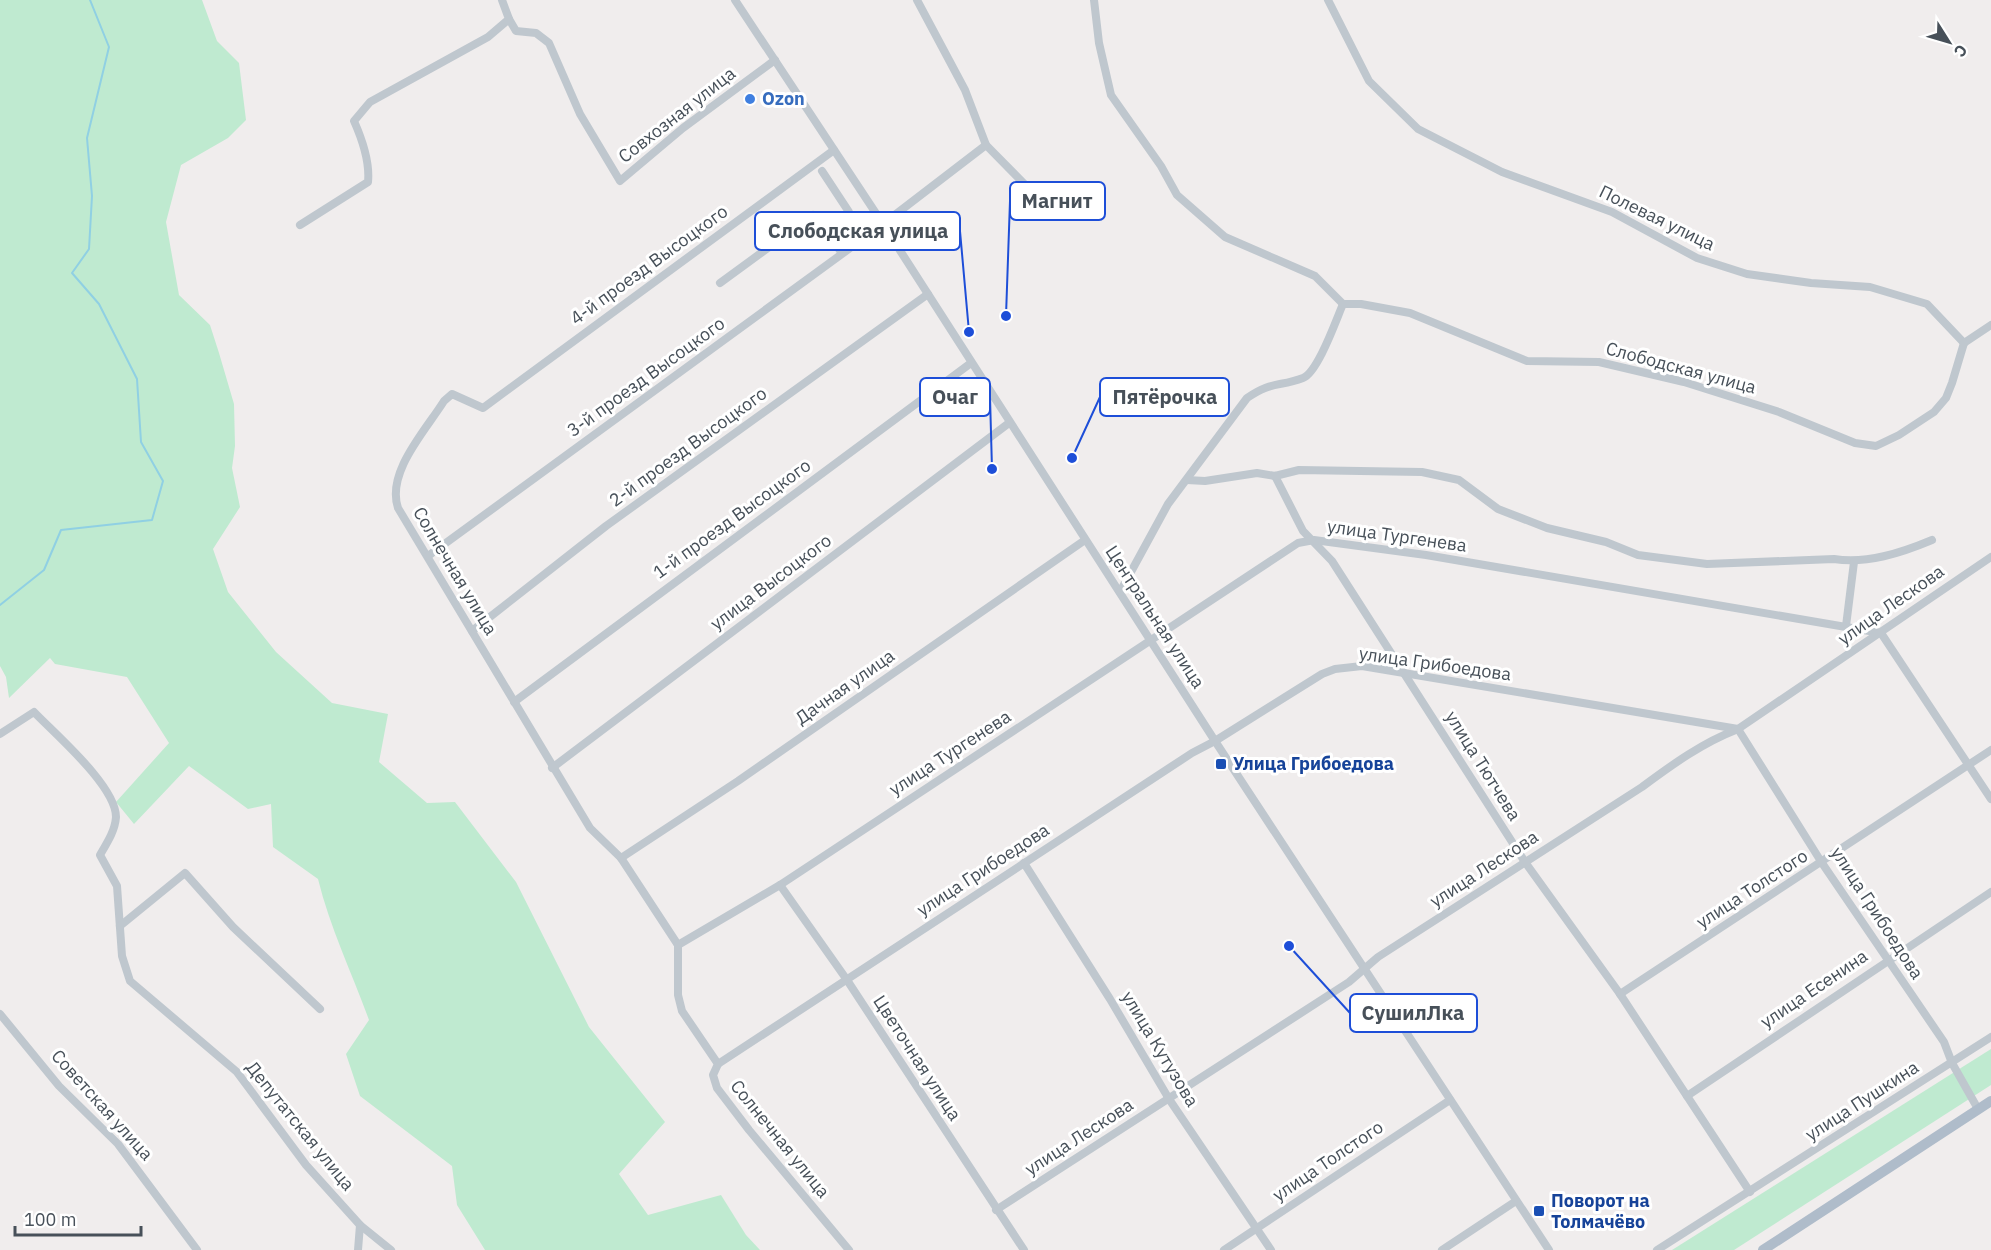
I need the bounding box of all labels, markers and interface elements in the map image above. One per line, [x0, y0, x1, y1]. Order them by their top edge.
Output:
north arrow [1919, 12, 1979, 72]
text: С [1950, 41, 1972, 61]
street label: Совхозная улица [613, 61, 740, 168]
place label: Ozon [762, 87, 805, 110]
marker: Ozon [743, 92, 757, 106]
street label: Полевая улица [1596, 180, 1719, 256]
callout: Магнит [1010, 182, 1105, 220]
text: Магнит [1022, 187, 1093, 214]
street label: 4-й проезд Высоцкого [565, 200, 732, 330]
callout: Слободская улица [755, 212, 960, 250]
text: Слободская улица [768, 217, 948, 244]
street label: 3-й проезд Высоцкого [562, 312, 729, 442]
street label: Слободская улица [1603, 336, 1759, 399]
callout: Очаг [920, 378, 990, 416]
callout: Пятёрочка [1100, 378, 1229, 416]
street label: 2-й проезд Высоцкого [604, 382, 771, 512]
text: Очаг [932, 383, 978, 410]
text: Пятёрочка [1113, 383, 1217, 410]
street label: 1-й проезд Высоцкого [648, 454, 815, 584]
street label: Солнечная улица [408, 502, 503, 639]
street label: улица Тургенева [1326, 514, 1469, 557]
street label: улица Высоцкого [705, 528, 836, 635]
street label: Центральная улица [1101, 541, 1210, 693]
street label: улица Лескова [1833, 559, 1949, 650]
street label: улица Грибоедова [1357, 641, 1513, 686]
street label: Дачная улица [791, 644, 899, 729]
street label: улица Тургенева [885, 704, 1015, 800]
street label: улица Тютчева [1441, 707, 1527, 825]
place label: Улица Грибоедова [1233, 752, 1394, 775]
marker: Улица Грибоедова [1214, 757, 1228, 771]
street label: улица Грибоедова [912, 818, 1054, 921]
street label: улица Лескова [1425, 825, 1543, 912]
street label: улица Грибоедова [1826, 842, 1929, 984]
street label: улица Толстого [1692, 844, 1812, 933]
street label: улица Есенина [1756, 944, 1872, 1033]
street label: улица Кутузова [1117, 987, 1204, 1111]
street label: Цветочная улица [868, 991, 967, 1125]
callout: СушилЛка [1350, 994, 1477, 1032]
text: СушилЛка [1362, 999, 1464, 1026]
street label: Советская улица [47, 1044, 158, 1165]
street label: улица Пушкина [1801, 1055, 1923, 1146]
street label: Депутатская улица [241, 1056, 360, 1195]
street label: Солнечная улица [726, 1075, 835, 1203]
street label: улица Лескова [1020, 1093, 1138, 1180]
street label: улица Толстого [1268, 1115, 1387, 1206]
place label: Поворот на Толмачёво [1551, 1189, 1650, 1233]
scale bar [15, 1199, 141, 1237]
marker: Поворот на Толмачёво [1532, 1204, 1546, 1218]
text: 100 m [24, 1208, 76, 1231]

